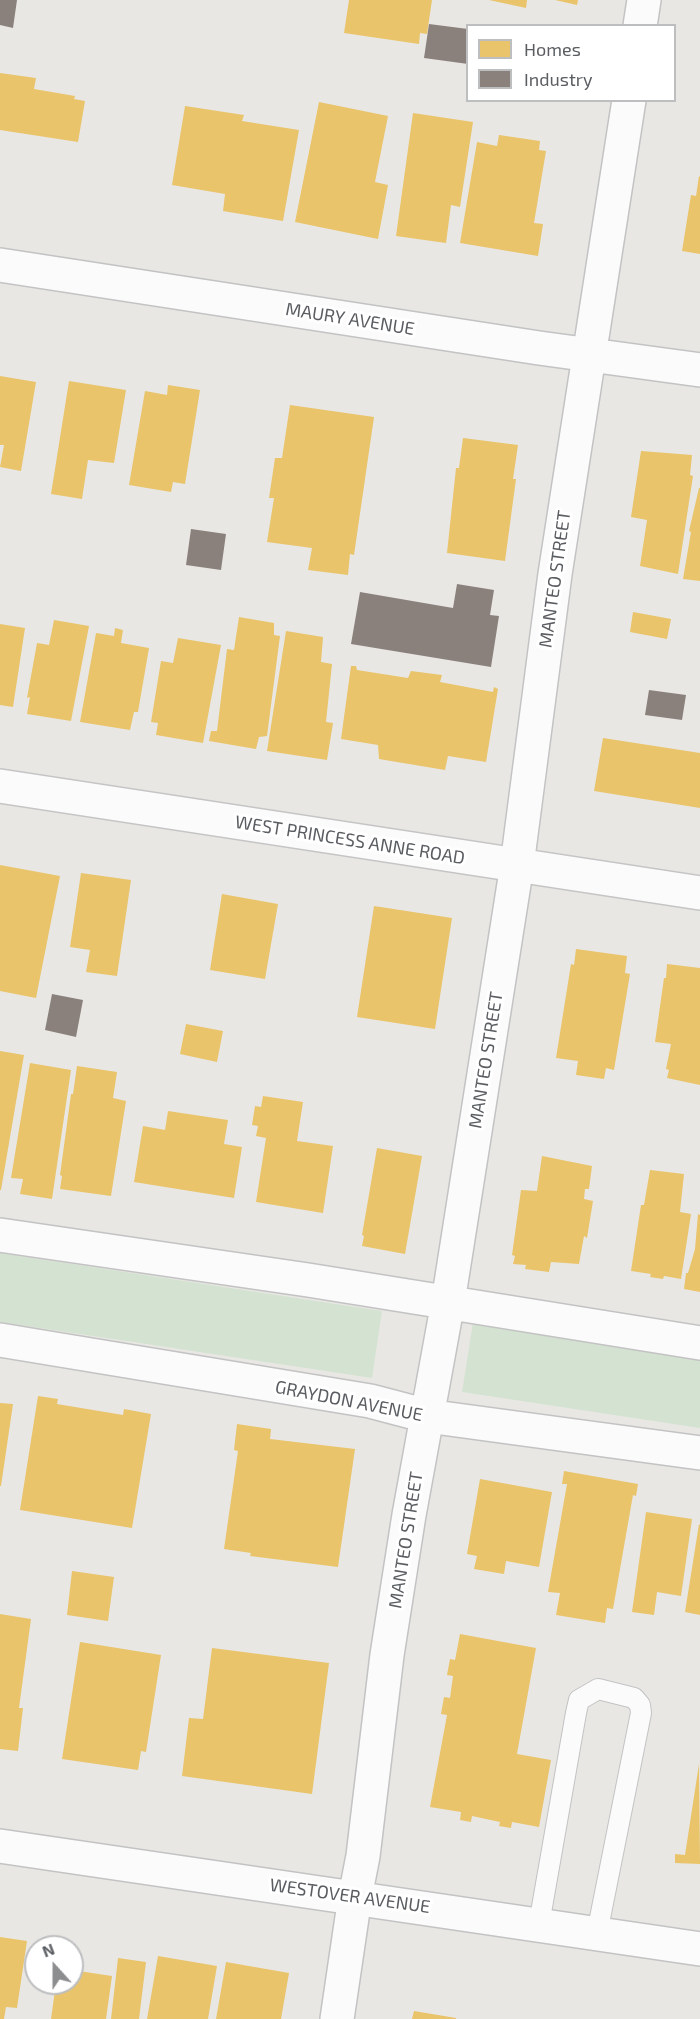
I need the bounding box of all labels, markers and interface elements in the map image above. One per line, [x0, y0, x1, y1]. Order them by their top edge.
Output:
legend [466, 24, 676, 102]
text: Homes [524, 38, 581, 60]
text: Industry [524, 68, 593, 90]
street label: MAURY AVENUE [284, 298, 416, 340]
street label: MANTEO STREET [535, 509, 575, 649]
street label: WEST PRINCESS ANNE ROAD [234, 811, 466, 869]
street label: MANTEO STREET [465, 990, 507, 1130]
street label: GRAYDON AVENUE [273, 1376, 425, 1426]
street label: MANTEO STREET [385, 1470, 427, 1610]
street label: WESTOVER AVENUE [268, 1874, 432, 1918]
north arrow [24, 1935, 84, 1995]
text: N [39, 1939, 57, 1961]

